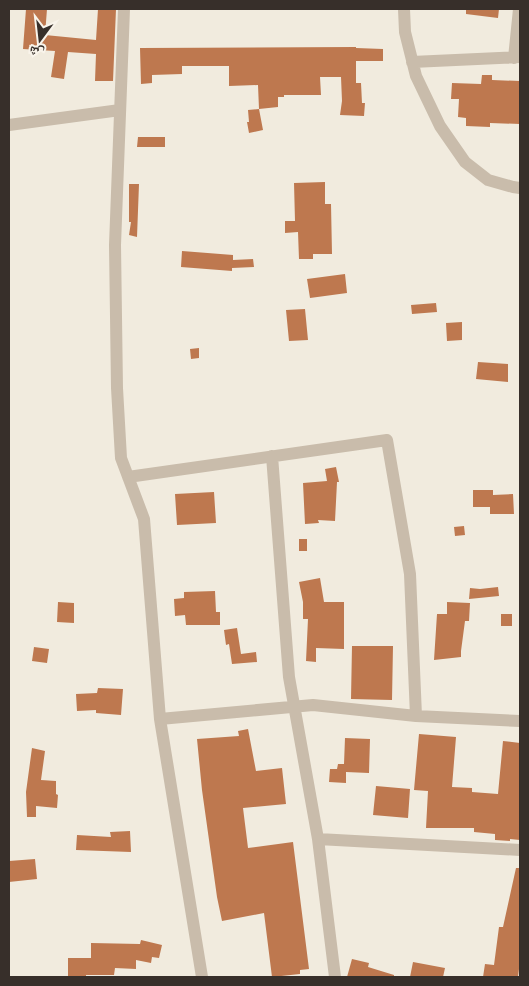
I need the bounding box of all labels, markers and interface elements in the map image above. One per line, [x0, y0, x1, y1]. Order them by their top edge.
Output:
north arrow [15, 15, 65, 65]
text: ش [27, 42, 46, 62]

